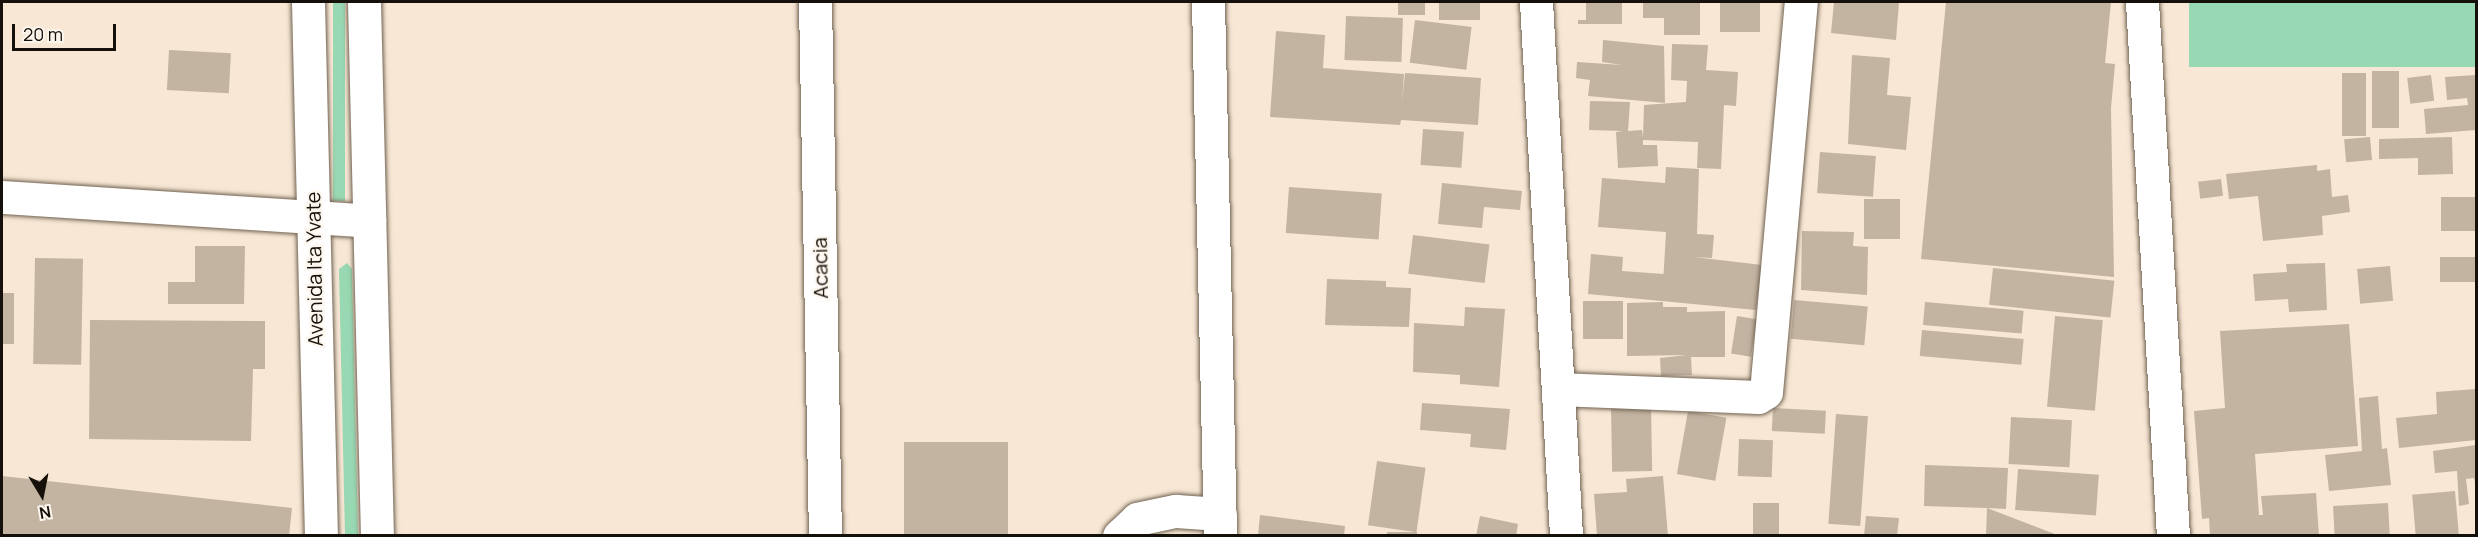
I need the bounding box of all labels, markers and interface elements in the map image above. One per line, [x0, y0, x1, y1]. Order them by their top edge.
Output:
scale bar [15, 12, 118, 50]
text: 20 m [23, 22, 63, 46]
street label: Avenida Ita Yvate [301, 191, 327, 347]
street label: Acacia [807, 237, 833, 299]
north arrow [12, 465, 72, 525]
text: N [38, 501, 53, 525]

